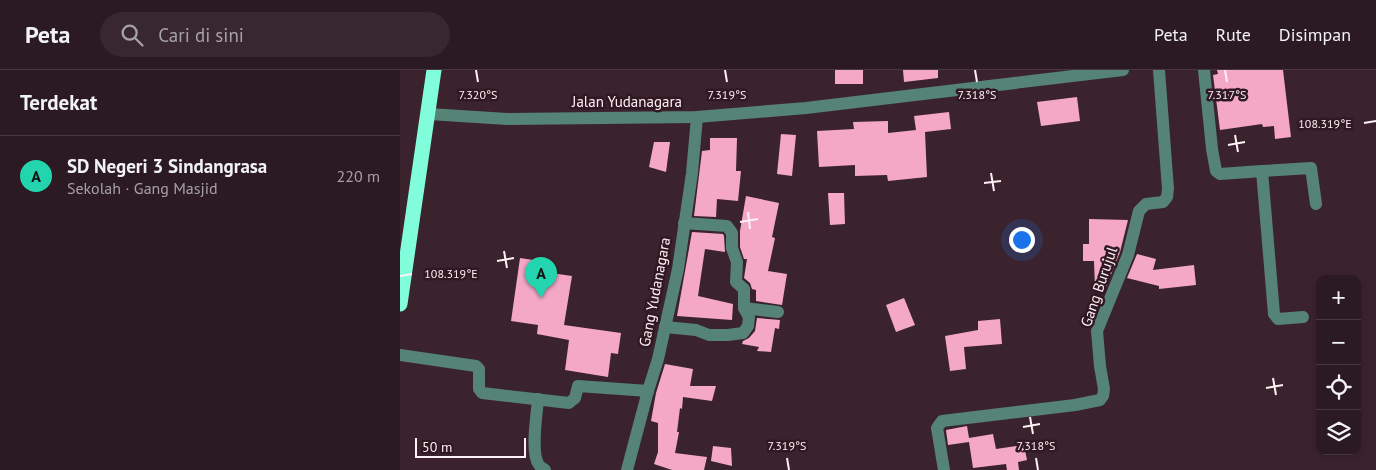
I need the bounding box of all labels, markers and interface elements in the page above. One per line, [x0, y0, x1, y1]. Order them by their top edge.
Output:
search box [100, 12, 450, 57]
text: Peta [25, 19, 70, 50]
icon: search [118, 21, 146, 49]
text: Cari di sini [158, 23, 244, 47]
text: Peta [1154, 23, 1188, 46]
text: Rute [1216, 23, 1251, 46]
text: Disimpan [1279, 23, 1351, 46]
text: 7.320°S [459, 87, 497, 102]
text: 7.319°S [708, 87, 746, 102]
text: 7.318°S [958, 87, 996, 102]
text: 7.317°S [1208, 87, 1246, 102]
text: Terdekat [20, 89, 97, 116]
street label: Jalan Yudanagara [571, 92, 682, 111]
text: 108.319°E [1298, 116, 1352, 131]
text: SD Negeri 3 Sindangrasa [67, 154, 267, 178]
text: A [31, 166, 41, 186]
text: 220 m [337, 166, 380, 186]
text: Sekolah · Gang Masjid [67, 178, 218, 198]
your location [1009, 227, 1035, 253]
street label: Gang Yudanagara [635, 236, 674, 348]
street label: Gang Burujul [1076, 244, 1121, 329]
pin: A [525, 257, 557, 298]
text: 108.319°E [424, 266, 478, 281]
map controls [1316, 275, 1361, 455]
button: + [1316, 275, 1361, 320]
button: − [1316, 320, 1361, 365]
button: locate [1316, 365, 1361, 410]
button: layers [1316, 410, 1361, 455]
scale bar [415, 435, 526, 458]
text: 50 m [422, 438, 452, 456]
text: 7.319°S [768, 438, 806, 453]
text: 7.318°S [1017, 438, 1055, 453]

